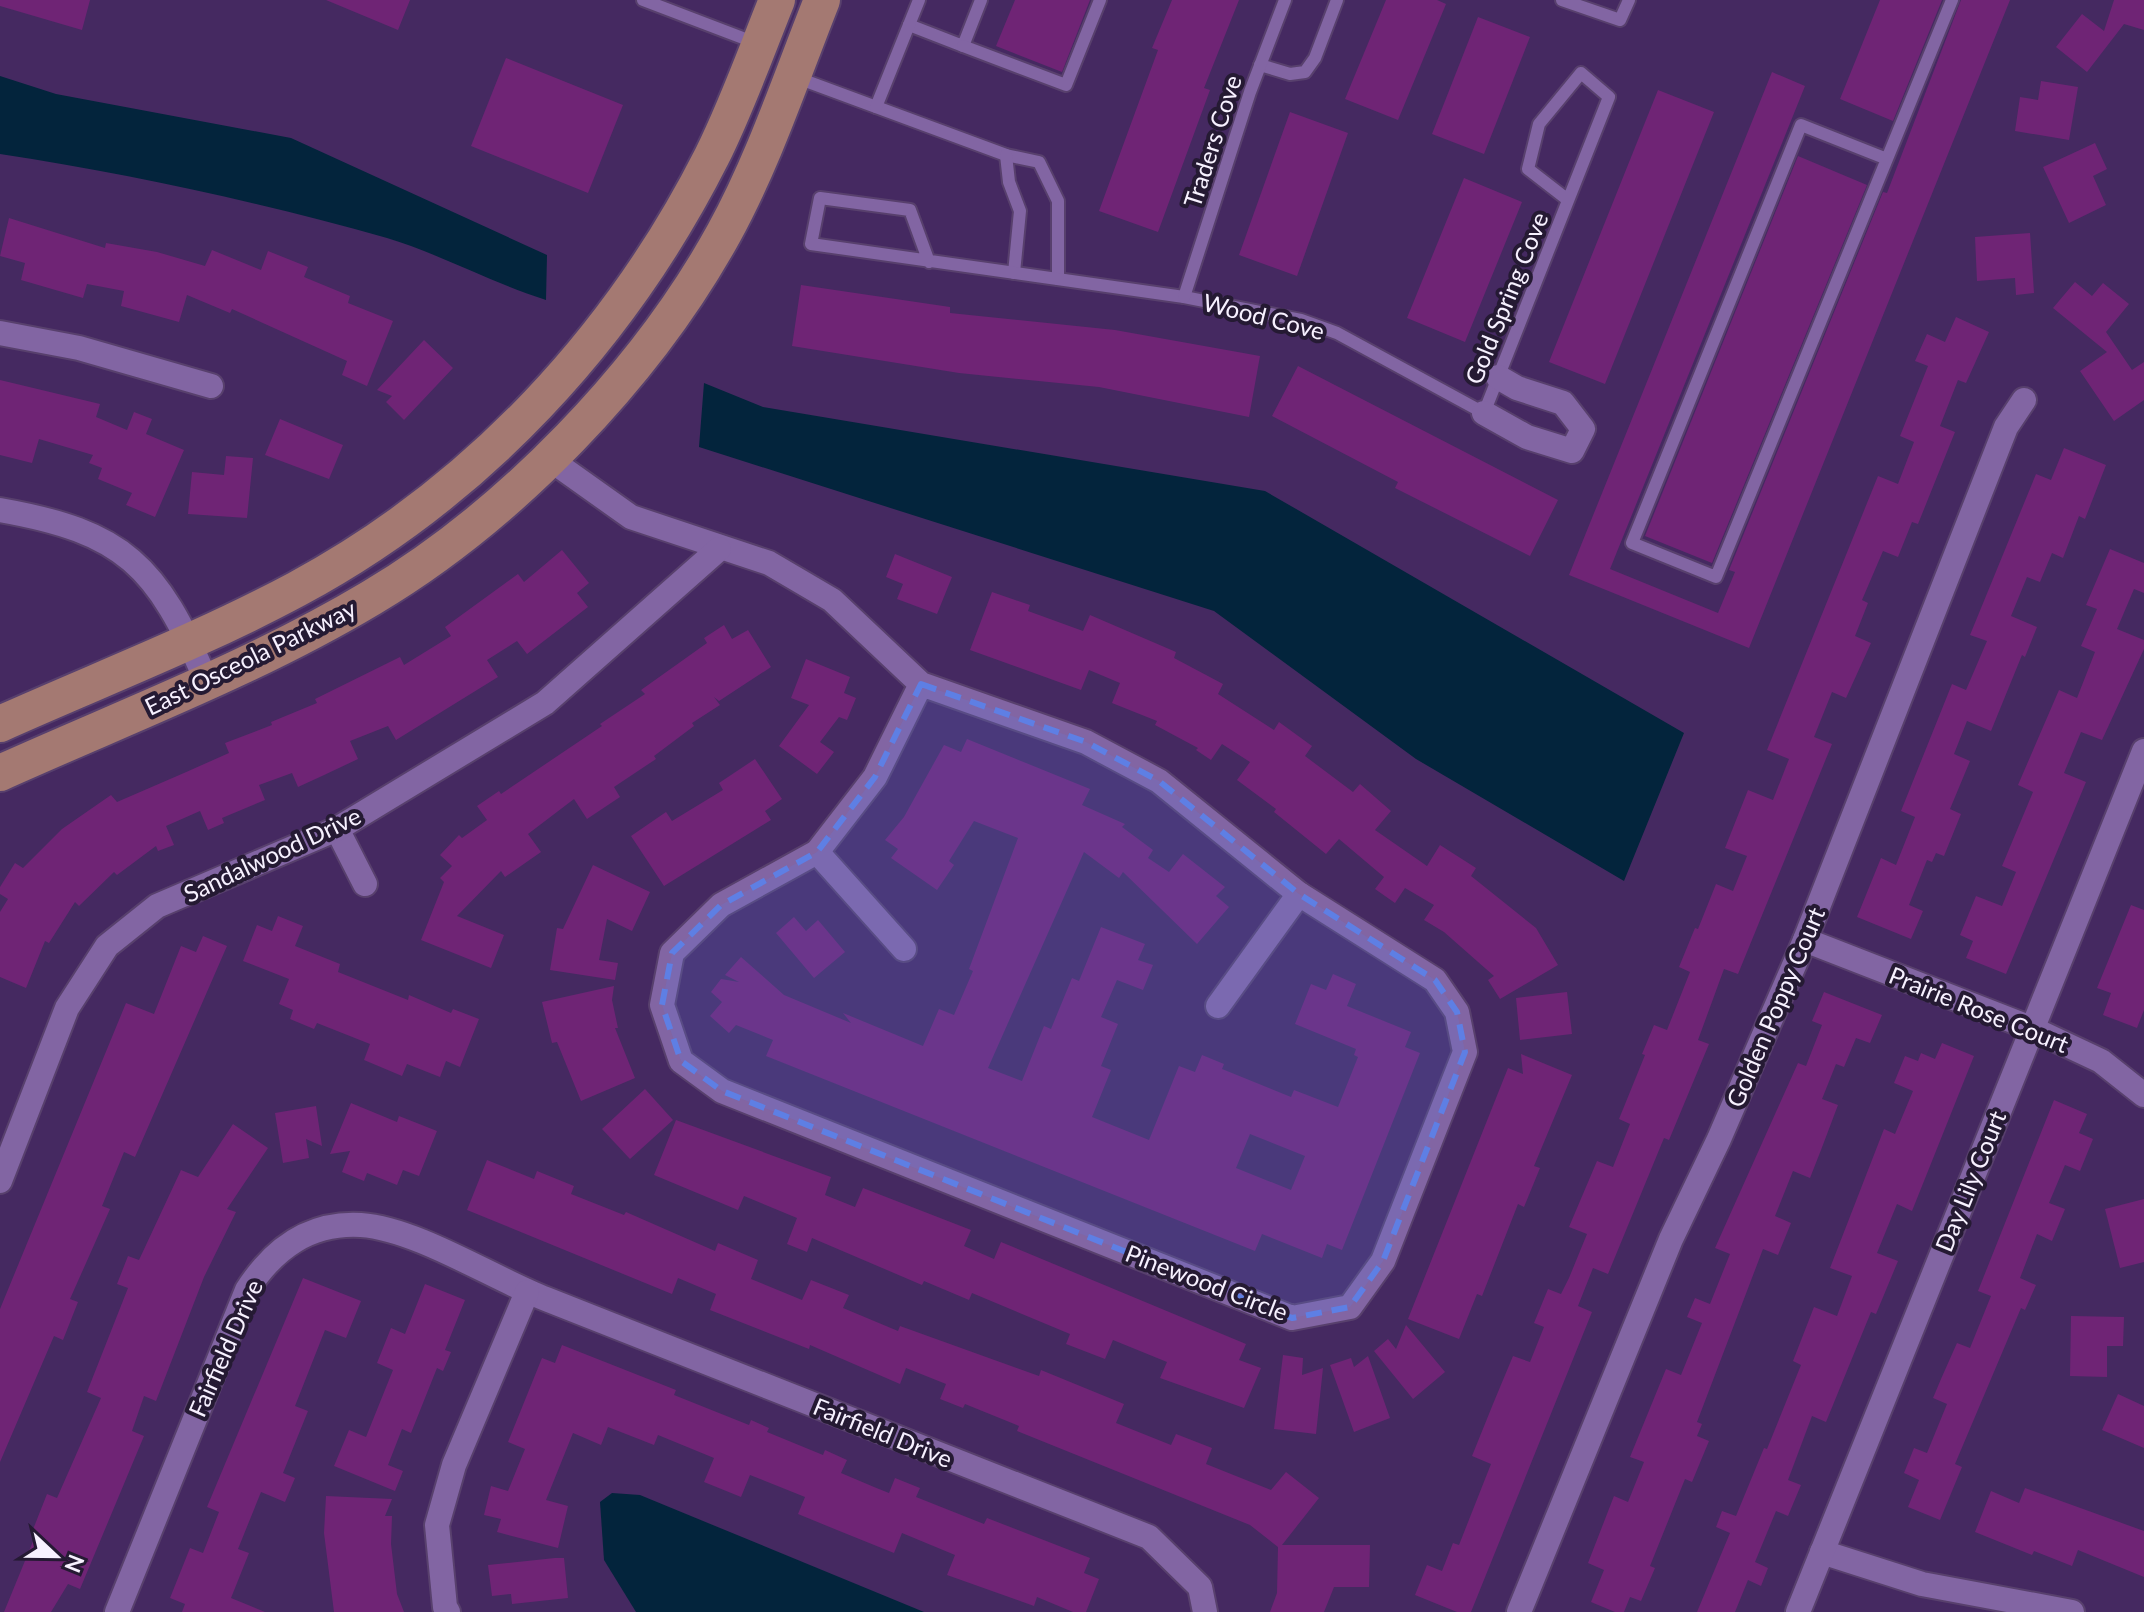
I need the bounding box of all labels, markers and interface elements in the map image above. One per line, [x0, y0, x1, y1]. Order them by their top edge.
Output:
street label: Traders Cove [1177, 71, 1247, 211]
street label: Gold Spring Cove [1458, 208, 1554, 388]
street label: Wood Cove [1200, 287, 1328, 345]
street label: East Osceola Parkway [140, 593, 361, 721]
street label: Sandalwood Drive [179, 800, 365, 908]
street label: Golden Poppy Court [1720, 902, 1830, 1111]
street label: Prairie Rose Court [1885, 960, 2073, 1058]
street label: Day Lily Court [1929, 1106, 2012, 1256]
street label: Pinewood Circle [1122, 1238, 1292, 1326]
street label: Fairfield Drive [182, 1275, 268, 1421]
street label: Fairfield Drive [809, 1391, 957, 1473]
north arrow [16, 1516, 96, 1596]
text: N [59, 1551, 91, 1577]

